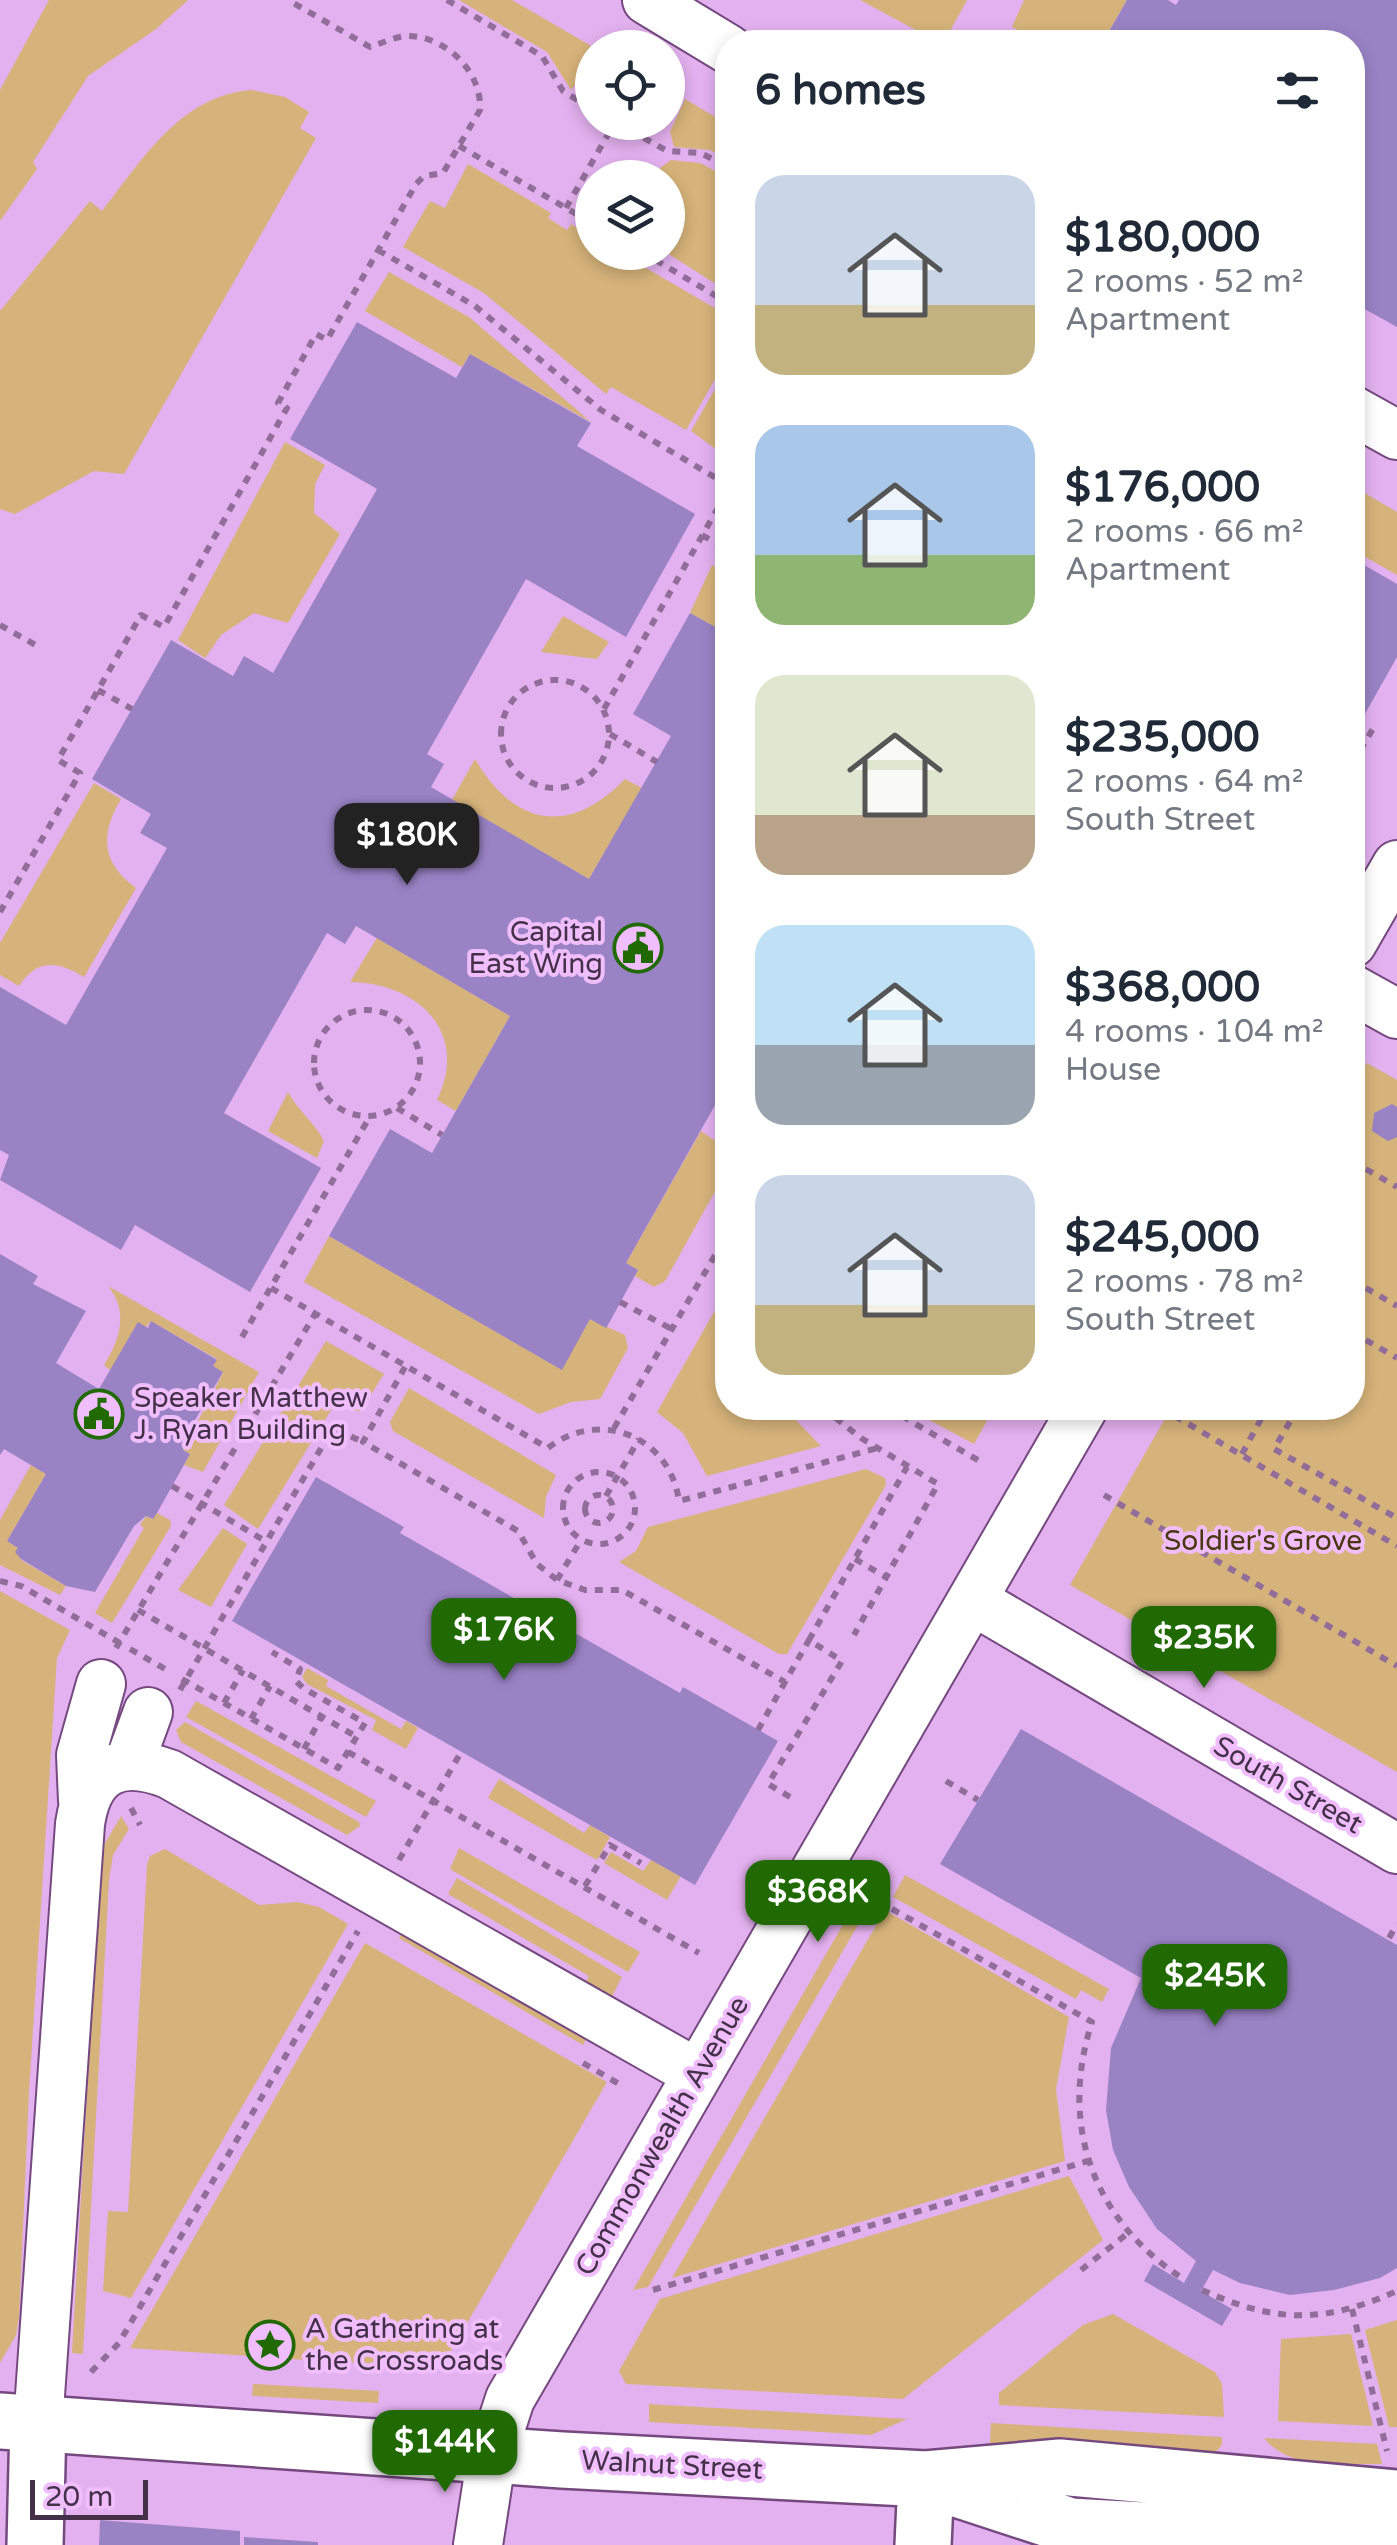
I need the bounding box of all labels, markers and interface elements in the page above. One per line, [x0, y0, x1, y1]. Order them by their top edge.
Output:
map controls [575, 30, 685, 270]
button: locate [575, 30, 685, 140]
icon: filters [1270, 63, 1325, 118]
text: 6 homes [755, 65, 926, 116]
button: layers [575, 160, 685, 270]
text: $180,000 [1065, 212, 1260, 263]
icon: home [835, 215, 955, 335]
text: 2 rooms · 52 m² [1065, 263, 1304, 301]
text: Apartment [1065, 301, 1230, 339]
text: $176,000 [1065, 462, 1260, 513]
icon: home [835, 465, 955, 585]
text: 2 rooms · 66 m² [1065, 513, 1304, 551]
text: Apartment [1065, 551, 1230, 589]
text: $235,000 [1065, 712, 1260, 763]
icon: home [835, 715, 955, 835]
text: 2 rooms · 64 m² [1065, 763, 1304, 801]
text: South Street [1065, 801, 1255, 839]
pin: $180K [337, 803, 477, 888]
text: $180K [356, 816, 458, 854]
place label: Capital East Wing [469, 915, 603, 981]
public building icon: Capital East Wing [612, 922, 664, 974]
text: $368,000 [1065, 962, 1260, 1013]
icon: home [835, 965, 955, 1085]
text: 4 rooms · 104 m² [1065, 1013, 1324, 1051]
text: House [1065, 1051, 1161, 1089]
text: $245,000 [1065, 1212, 1260, 1263]
icon: home [835, 1215, 955, 1335]
text: 2 rooms · 78 m² [1065, 1263, 1304, 1301]
text: South Street [1065, 1301, 1255, 1339]
place label: Speaker Matthew J. Ryan Building [134, 1381, 368, 1447]
public building icon: Speaker Matthew J. Ryan Building [73, 1388, 125, 1440]
park label: Soldier's Grove [1164, 1524, 1362, 1558]
pin: $176K [434, 1598, 574, 1683]
pin: $235K [1134, 1606, 1274, 1691]
text: $176K [453, 1611, 555, 1649]
text: $235K [1153, 1619, 1255, 1657]
street label: South Street [1207, 1729, 1369, 1841]
pin: $368K [748, 1860, 888, 1945]
text: $368K [767, 1873, 869, 1911]
pin: $245K [1145, 1944, 1285, 2029]
text: $245K [1164, 1957, 1266, 1995]
street label: Commonwealth Avenue [568, 1990, 756, 2282]
place label: A Gathering at the Crossroads [305, 2312, 504, 2378]
place icon: A Gathering at the Crossroads [244, 2319, 296, 2371]
pin: $144K [375, 2410, 515, 2495]
text: $144K [394, 2423, 496, 2461]
street label: Walnut Street [580, 2443, 764, 2487]
scale bar [30, 2475, 148, 2520]
text: 20 m [45, 2480, 113, 2514]

